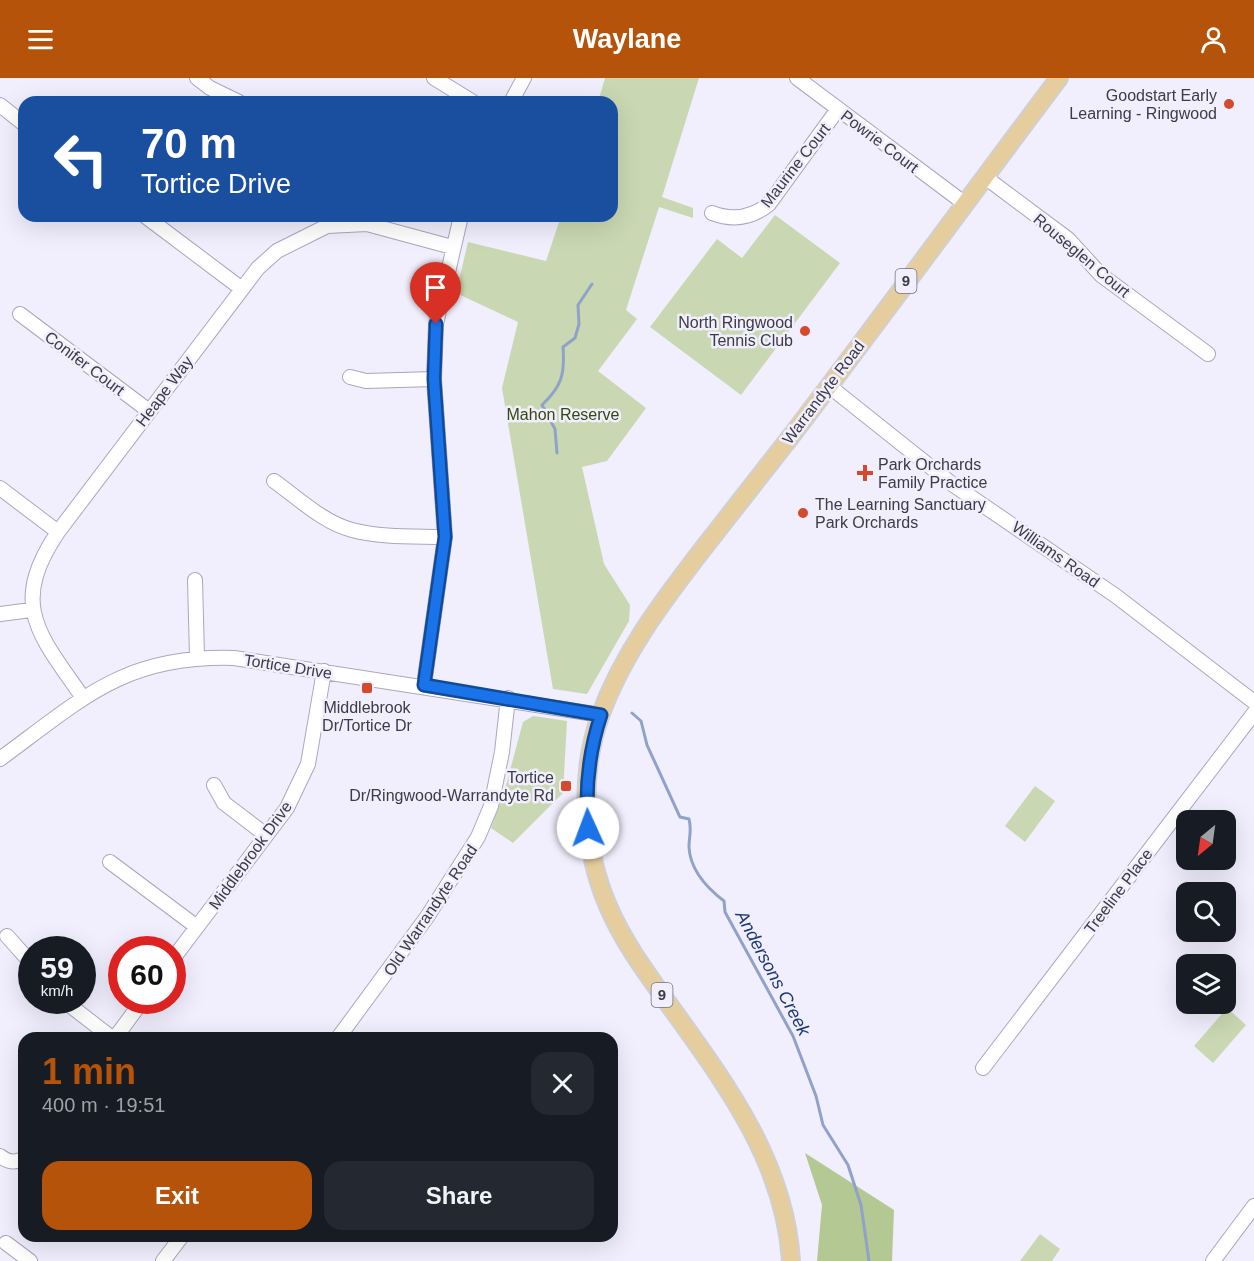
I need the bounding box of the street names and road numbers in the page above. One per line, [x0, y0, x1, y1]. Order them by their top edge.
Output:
street label: Powrie Court [838, 107, 922, 176]
street label: Maurine Court [757, 120, 834, 210]
street label: Rouseglen Court [1030, 210, 1134, 301]
road number: 9 [896, 269, 916, 293]
street label: Conifer Court [42, 328, 128, 399]
street label: Warrandyte Road [779, 337, 868, 447]
street label: Heape Way [133, 353, 196, 430]
street label: Williams Road [1009, 518, 1102, 591]
street label: Tortice Drive [243, 651, 333, 682]
street label: Middlebrook Drive [206, 798, 295, 912]
street label: Old Warrandyte Road [380, 842, 481, 979]
street label: Treeline Place [1081, 846, 1156, 937]
road number: 9 [652, 983, 672, 1007]

